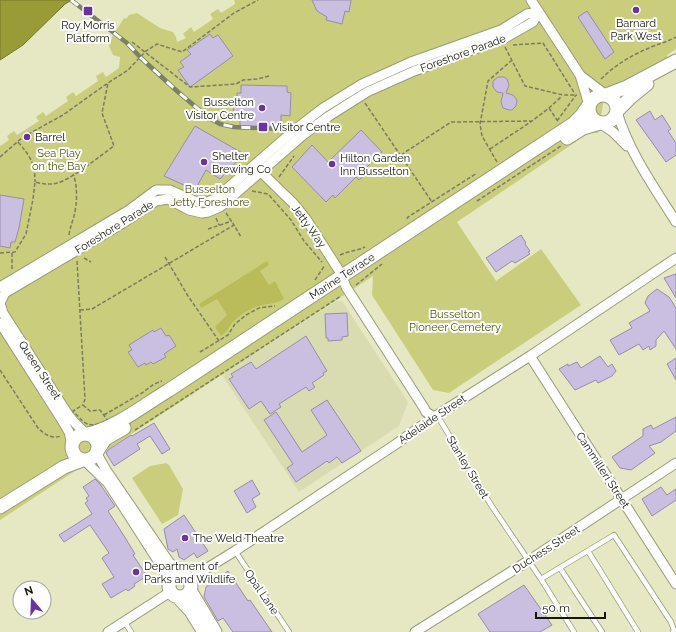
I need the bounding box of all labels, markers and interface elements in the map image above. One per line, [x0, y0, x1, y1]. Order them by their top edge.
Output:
marker: Roy Morris Platform [82, 5, 94, 17]
marker: Barnard Park West [631, 5, 641, 15]
place label: Barnard Park West [610, 17, 662, 43]
place label: Roy Morris Platform [61, 19, 115, 45]
street label: Foreshore Parade [419, 32, 508, 75]
place label: Busselton Visitor Centre [186, 96, 255, 122]
marker: Busselton Visitor Centre [257, 103, 267, 113]
marker: Visitor Centre [257, 121, 269, 133]
place label: Visitor Centre [272, 121, 341, 134]
place label: Barrel [35, 131, 65, 144]
marker: Barrel [22, 132, 32, 142]
park label: Sea Play on the Bay [32, 147, 86, 173]
place label: Shelter Brewing Co [212, 150, 271, 176]
place label: Hilton Garden Inn Busselton [340, 152, 410, 178]
marker: Shelter Brewing Co [199, 157, 209, 167]
marker: Hilton Garden Inn Busselton [327, 159, 337, 169]
park label: Busselton Jetty Foreshore [171, 183, 250, 209]
street label: Foreshore Parade [73, 198, 156, 257]
street label: Jetty Way [289, 202, 328, 250]
street label: Marine Terrace [307, 250, 378, 302]
park label: Busselton Pioneer Cemetery [409, 308, 501, 334]
street label: Queen Street [16, 338, 64, 402]
street label: Adelaide Street [396, 392, 469, 447]
street label: Cammilleri Street [573, 430, 632, 511]
street label: Stanley Street [444, 434, 492, 501]
street label: Duchess Street [510, 523, 582, 576]
place label: The Weld Theatre [193, 532, 284, 545]
marker: The Weld Theatre [180, 533, 190, 543]
place label: Department of Parks and Wildlife [144, 560, 236, 586]
marker: Department of Parks and Wildlife [131, 567, 141, 577]
street label: Opal Lane [242, 567, 282, 618]
north arrow [12, 580, 52, 620]
text: N [23, 584, 35, 599]
scale bar [536, 594, 605, 620]
text: 50 m [542, 601, 570, 615]

